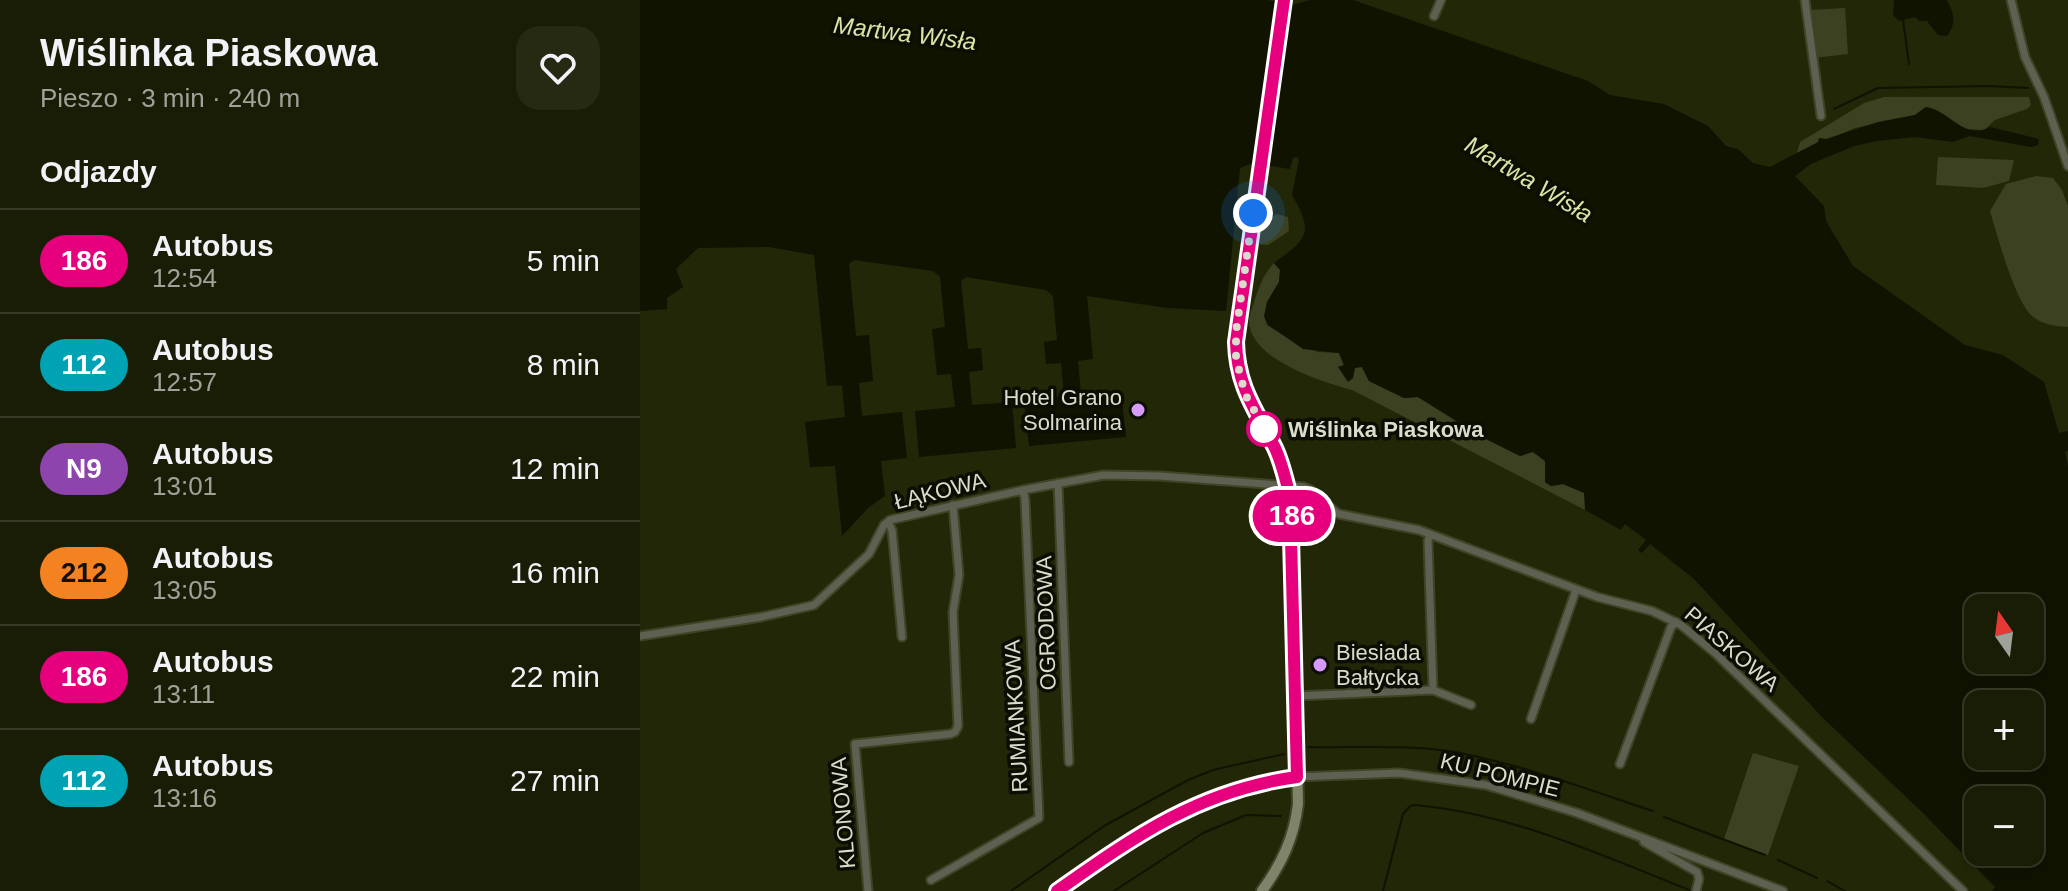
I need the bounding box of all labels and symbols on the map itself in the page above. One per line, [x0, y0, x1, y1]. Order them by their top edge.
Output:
water label: Martwa Wisła [832, 11, 978, 55]
water label: Martwa Wisła [1460, 130, 1598, 228]
your location [1233, 193, 1273, 233]
place label: Hotel Grano Solmarina [1003, 385, 1123, 435]
marker: Hotel Grano Solmarina [1129, 401, 1147, 419]
marker: Wiślinka Piaskowa [1247, 412, 1281, 446]
place label: Wiślinka Piaskowa [1288, 417, 1484, 442]
street label: ŁĄKOWA [892, 468, 989, 514]
line badge: 186 [1246, 490, 1338, 542]
street label: OGRODOWA [1031, 555, 1061, 691]
north arrow [1964, 594, 2044, 674]
street label: PIASKOWA [1680, 601, 1784, 697]
street label: RUMIANKOWA [999, 639, 1032, 793]
place label: Biesiada Bałtycka [1336, 640, 1421, 690]
marker: Biesiada Bałtycka [1311, 656, 1329, 674]
street label: KU POMPIE [1438, 748, 1562, 802]
street label: KLONOWA [826, 756, 860, 870]

